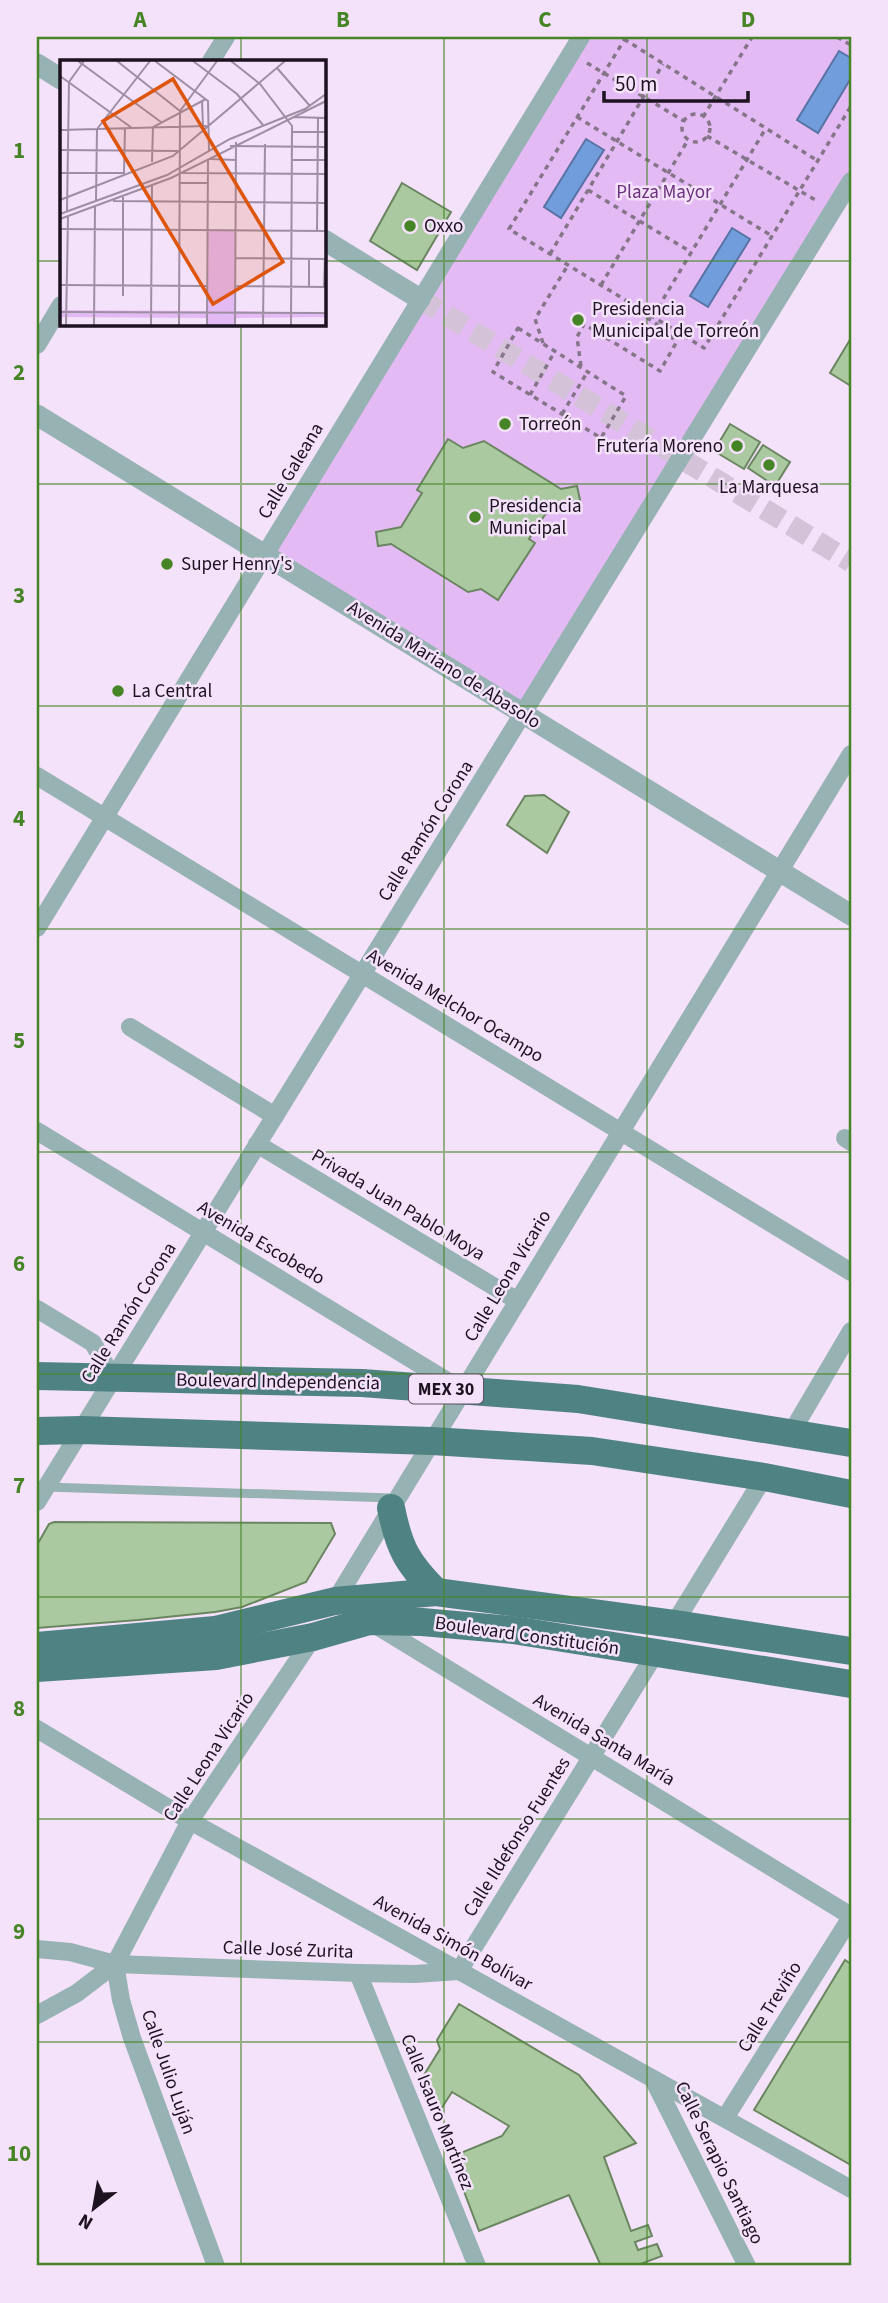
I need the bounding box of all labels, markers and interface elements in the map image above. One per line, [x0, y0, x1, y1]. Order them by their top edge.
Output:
text: A [132, 3, 147, 36]
text: B [336, 3, 350, 36]
text: C [538, 3, 552, 36]
text: D [741, 3, 755, 36]
inset map [60, 60, 326, 326]
scale bar [604, 60, 748, 104]
text: 50 m [615, 69, 657, 99]
text: 1 [13, 134, 25, 167]
park label: Plaza Mayor [616, 179, 712, 206]
place label: Oxxo [424, 213, 463, 240]
marker: Oxxo [402, 218, 418, 234]
place label: Presidencia Municipal de Torreón [592, 296, 759, 345]
marker: Presidencia Municipal de Torreón [570, 312, 586, 328]
text: 2 [13, 356, 25, 389]
place label: Torreón [519, 411, 581, 438]
marker: Torreón [497, 416, 513, 432]
street label: Calle Galeana [252, 418, 330, 524]
place label: Frutería Moreno [596, 433, 723, 460]
marker: Frutería Moreno [729, 438, 745, 454]
marker: La Marquesa [761, 457, 777, 473]
place label: La Marquesa [719, 474, 819, 501]
place label: Presidencia Municipal [489, 493, 582, 542]
marker: Presidencia Municipal [467, 509, 483, 525]
place label: Super Henry's [181, 551, 292, 578]
marker: Super Henry's [159, 556, 175, 572]
text: 3 [13, 579, 25, 612]
street label: Avenida Mariano de Abasolo [342, 594, 546, 736]
place label: La Central [132, 678, 212, 705]
marker: La Central [110, 683, 126, 699]
street label: Calle Ramón Corona [372, 755, 480, 907]
text: 4 [13, 802, 25, 835]
street label: Avenida Melchor Ocampo [361, 942, 549, 1070]
text: 5 [13, 1024, 25, 1057]
street label: Privada Juan Pablo Moya [306, 1142, 490, 1268]
street label: Avenida Escobedo [192, 1194, 330, 1292]
street label: Calle Leona Vicario [458, 1205, 558, 1347]
street label: Calle Ramón Corona [75, 1237, 183, 1389]
text: 6 [13, 1247, 25, 1280]
street label: Boulevard Independencia [176, 1367, 380, 1397]
road number: MEX 30 [409, 1374, 483, 1404]
text: 7 [13, 1469, 25, 1502]
street label: Boulevard Constitución [433, 1610, 621, 1662]
street label: Calle Leona Vicario [157, 1687, 261, 1827]
street label: Avenida Santa María [528, 1687, 680, 1793]
text: 8 [13, 1692, 25, 1725]
street label: Calle Ildefonso Fuentes [457, 1752, 577, 1922]
street label: Avenida Simón Bolívar [369, 1888, 538, 1998]
text: 9 [13, 1915, 25, 1948]
street label: Calle José Zurita [222, 1934, 354, 1966]
street label: Calle Treviño [731, 1956, 809, 2058]
street label: Calle Julio Luján [134, 2006, 202, 2138]
street label: Calle Isauro Martínez [393, 2030, 481, 2194]
street label: Calle Serapio Santiago [668, 2077, 770, 2249]
text: 10 [7, 2137, 31, 2170]
north arrow [60, 2174, 130, 2244]
text: N [74, 2206, 98, 2236]

